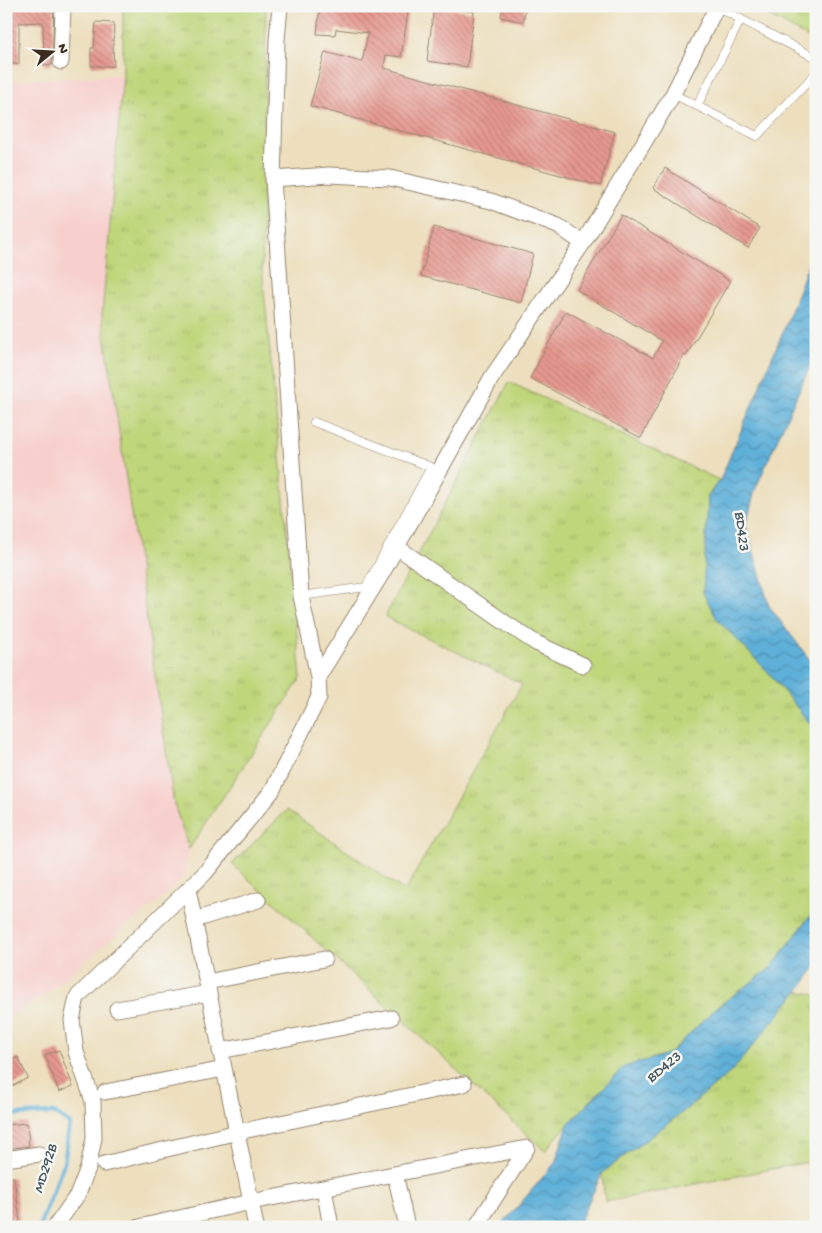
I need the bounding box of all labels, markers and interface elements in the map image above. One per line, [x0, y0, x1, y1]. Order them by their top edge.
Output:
north arrow [28, 28, 78, 78]
text: N [52, 42, 71, 56]
water label: BD423 [730, 510, 752, 552]
water label: BD423 [643, 1048, 685, 1087]
water label: MD292B [30, 1141, 62, 1196]

